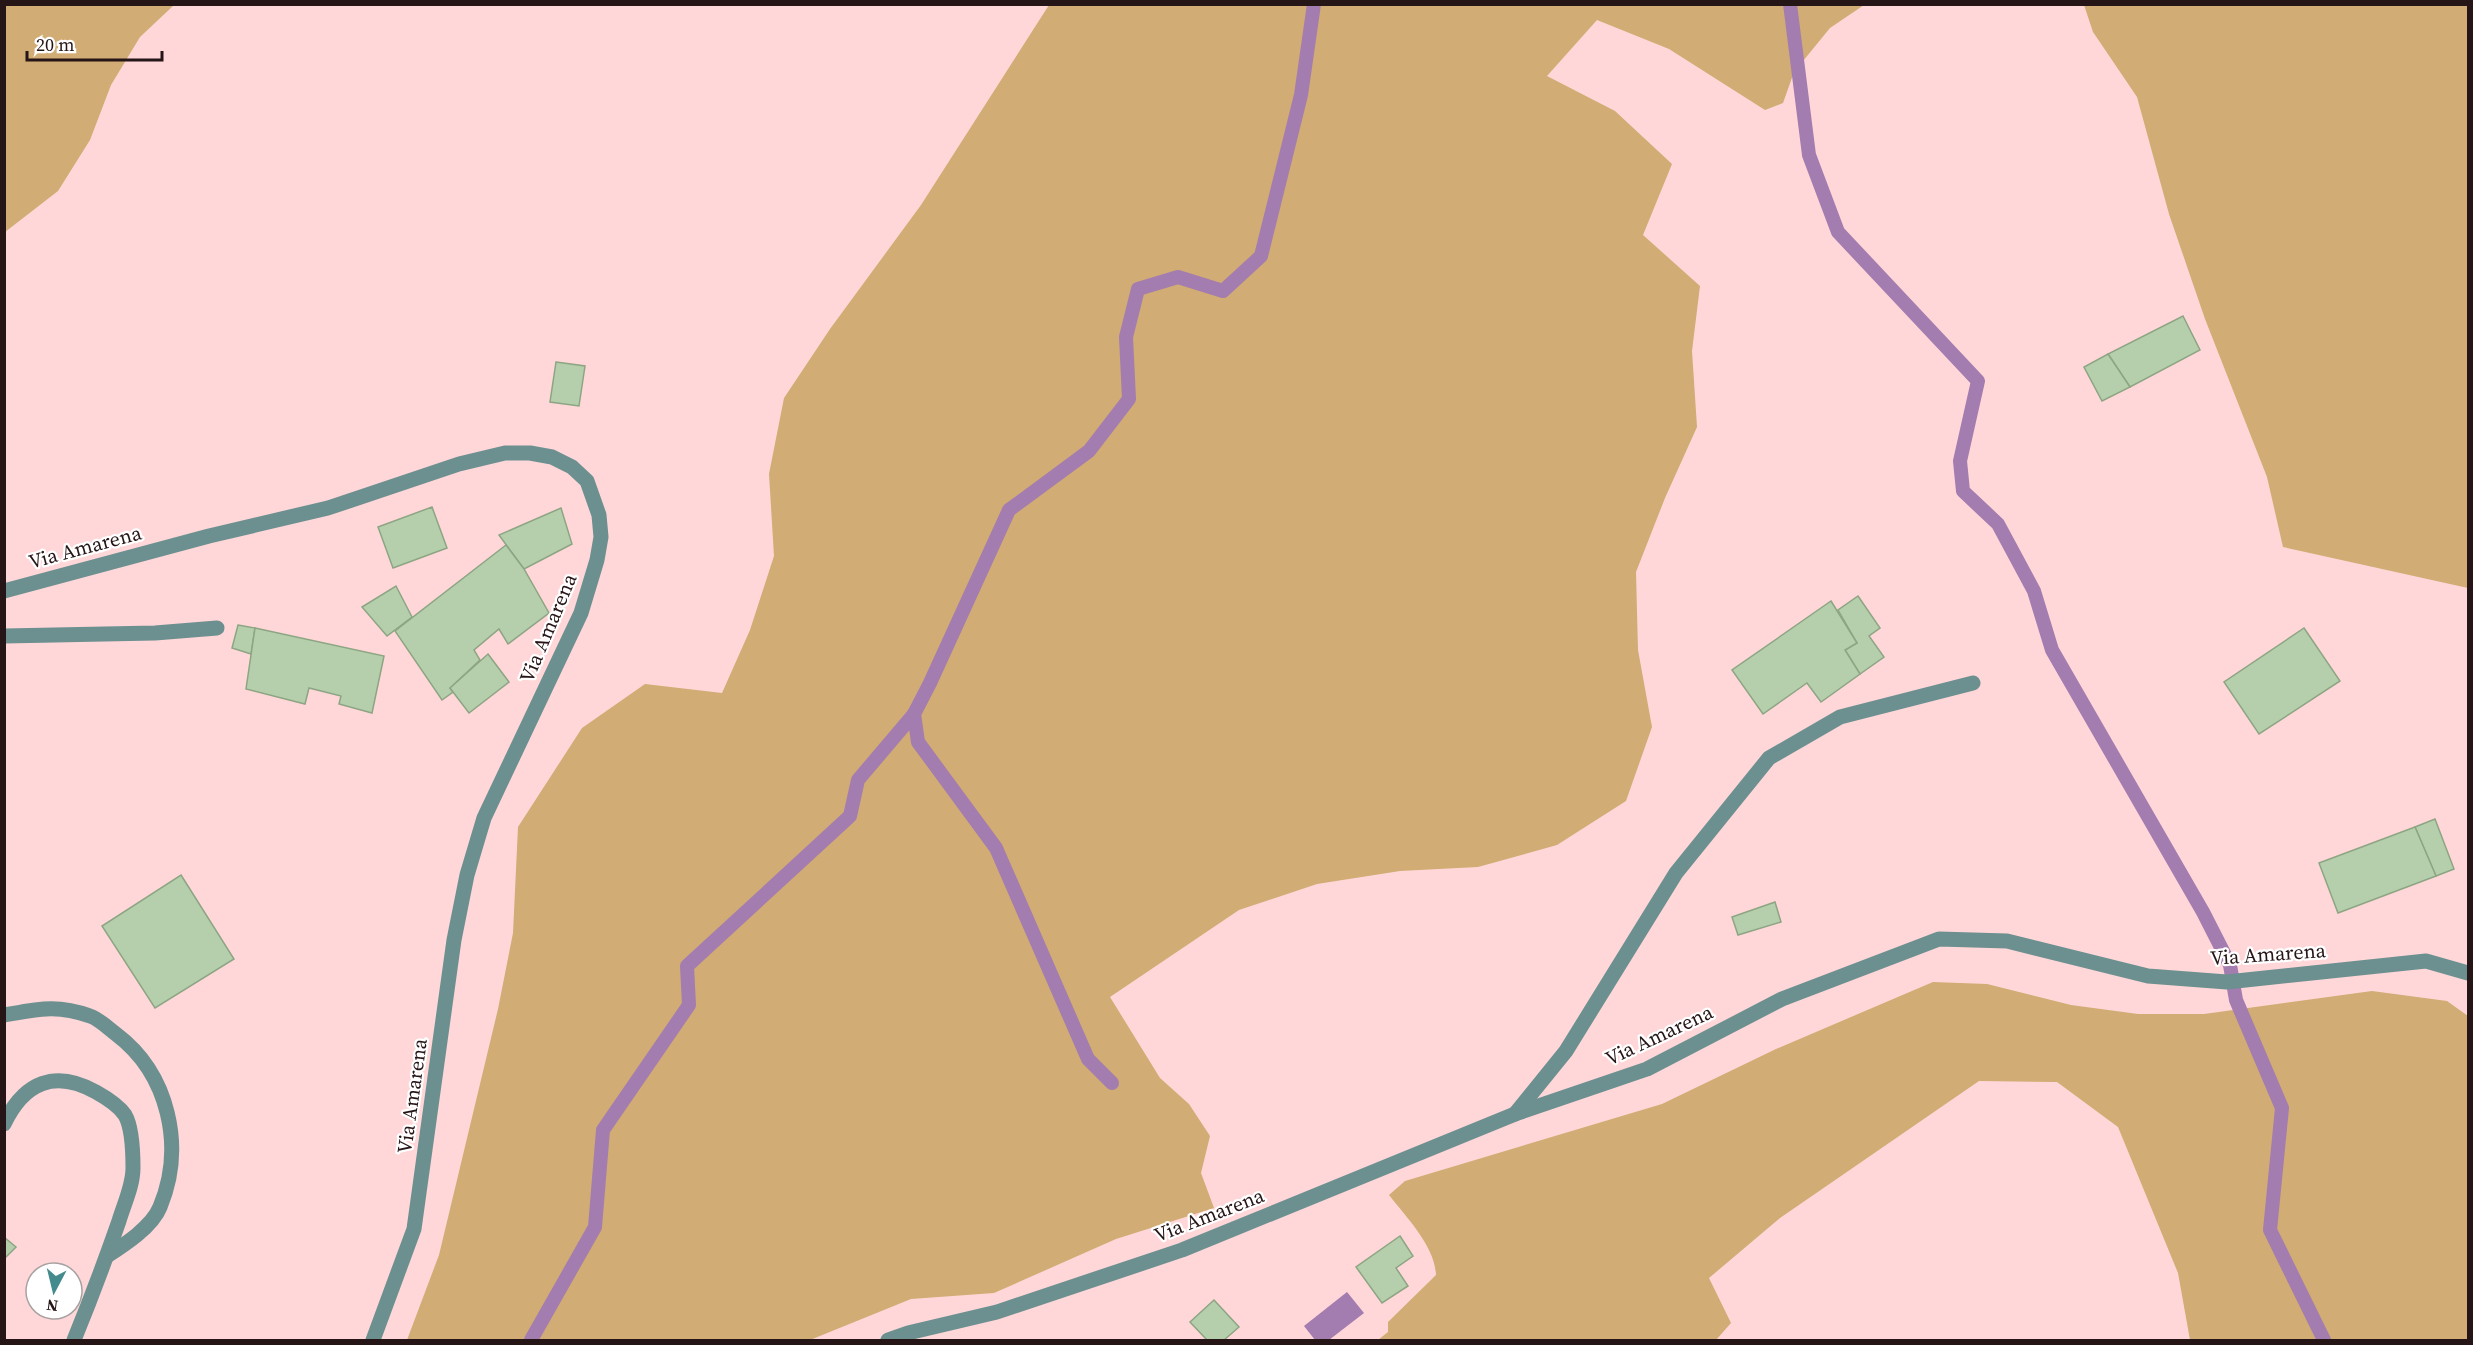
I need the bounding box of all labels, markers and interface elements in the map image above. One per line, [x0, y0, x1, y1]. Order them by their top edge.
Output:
scale bar [27, 24, 162, 62]
text: 20 m [36, 32, 74, 57]
street label: Via Amarena [25, 518, 145, 576]
street label: Via Amarena [512, 568, 584, 687]
street label: Via Amarena [2209, 936, 2328, 972]
street label: Via Amarena [1601, 997, 1718, 1072]
street label: Via Amarena [390, 1036, 434, 1155]
street label: Via Amarena [1150, 1181, 1269, 1249]
north arrow [24, 1261, 84, 1321]
text: N [45, 1294, 59, 1318]

